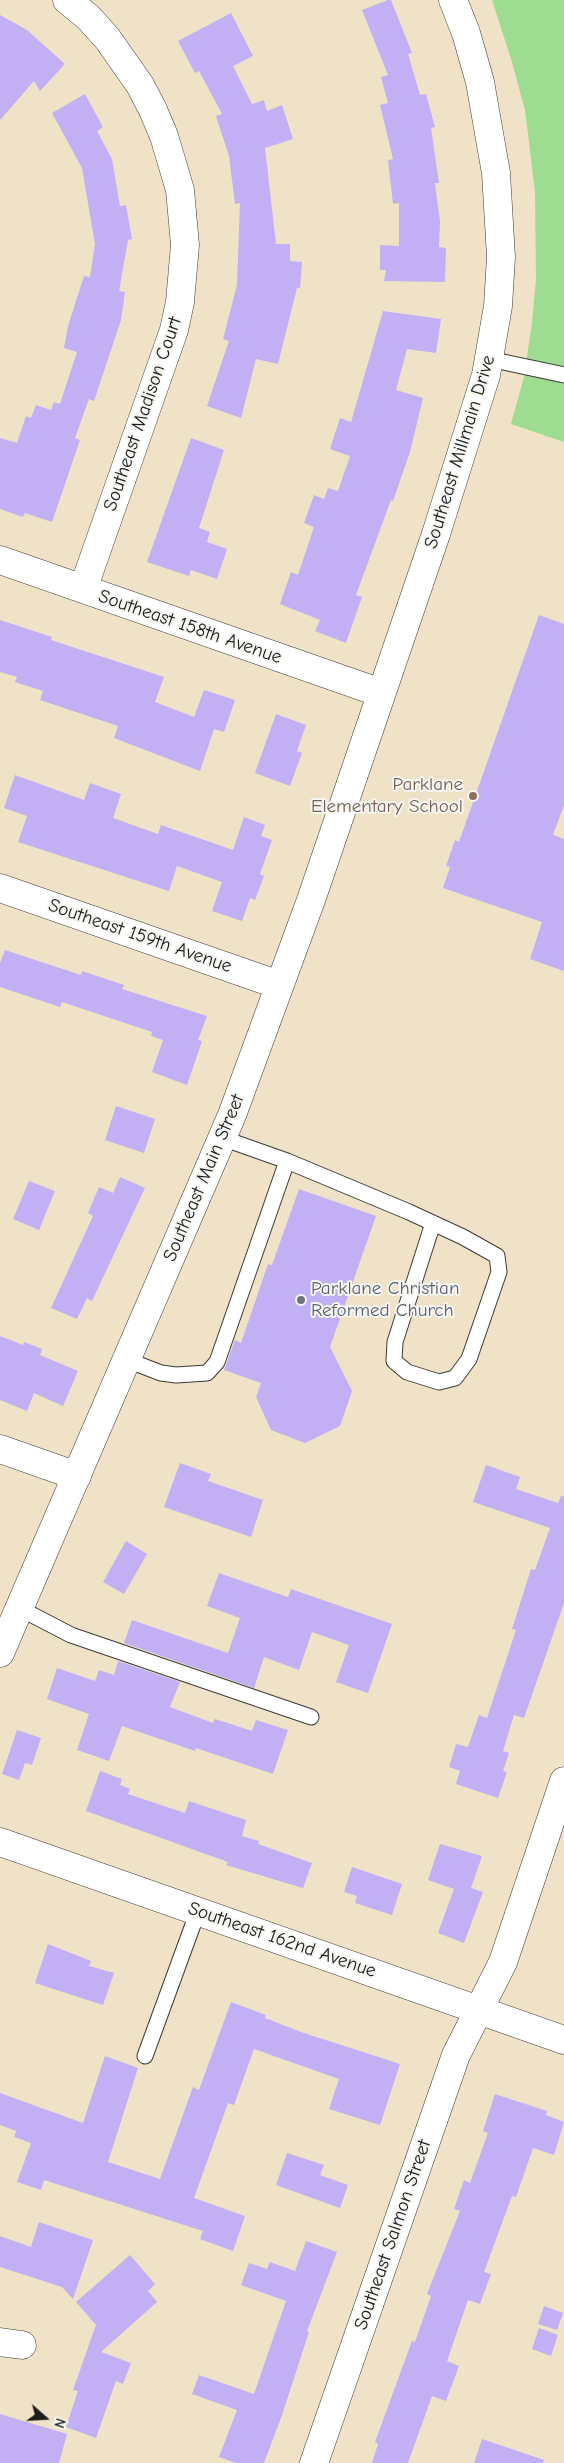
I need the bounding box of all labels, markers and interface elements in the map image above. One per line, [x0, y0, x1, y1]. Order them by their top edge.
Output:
street label: Southeast Madison Court [99, 314, 187, 514]
street label: Southeast Millmain Drive [420, 353, 500, 551]
street label: Southeast 158th Avenue [95, 585, 285, 669]
place label: Parklane Elementary School [311, 774, 463, 818]
marker: Parklane Elementary School [467, 790, 479, 802]
street label: Southeast 159th Avenue [45, 894, 235, 978]
street label: Southeast Main Street [158, 1091, 250, 1265]
place label: Parklane Christian Reformed Church [311, 1278, 459, 1322]
marker: Parklane Christian Reformed Church [295, 1294, 307, 1306]
street label: Southeast 162nd Avenue [185, 1897, 379, 1983]
street label: Southeast Salmon Street [350, 2137, 436, 2333]
north arrow [20, 2393, 70, 2443]
text: N [50, 2416, 69, 2430]

